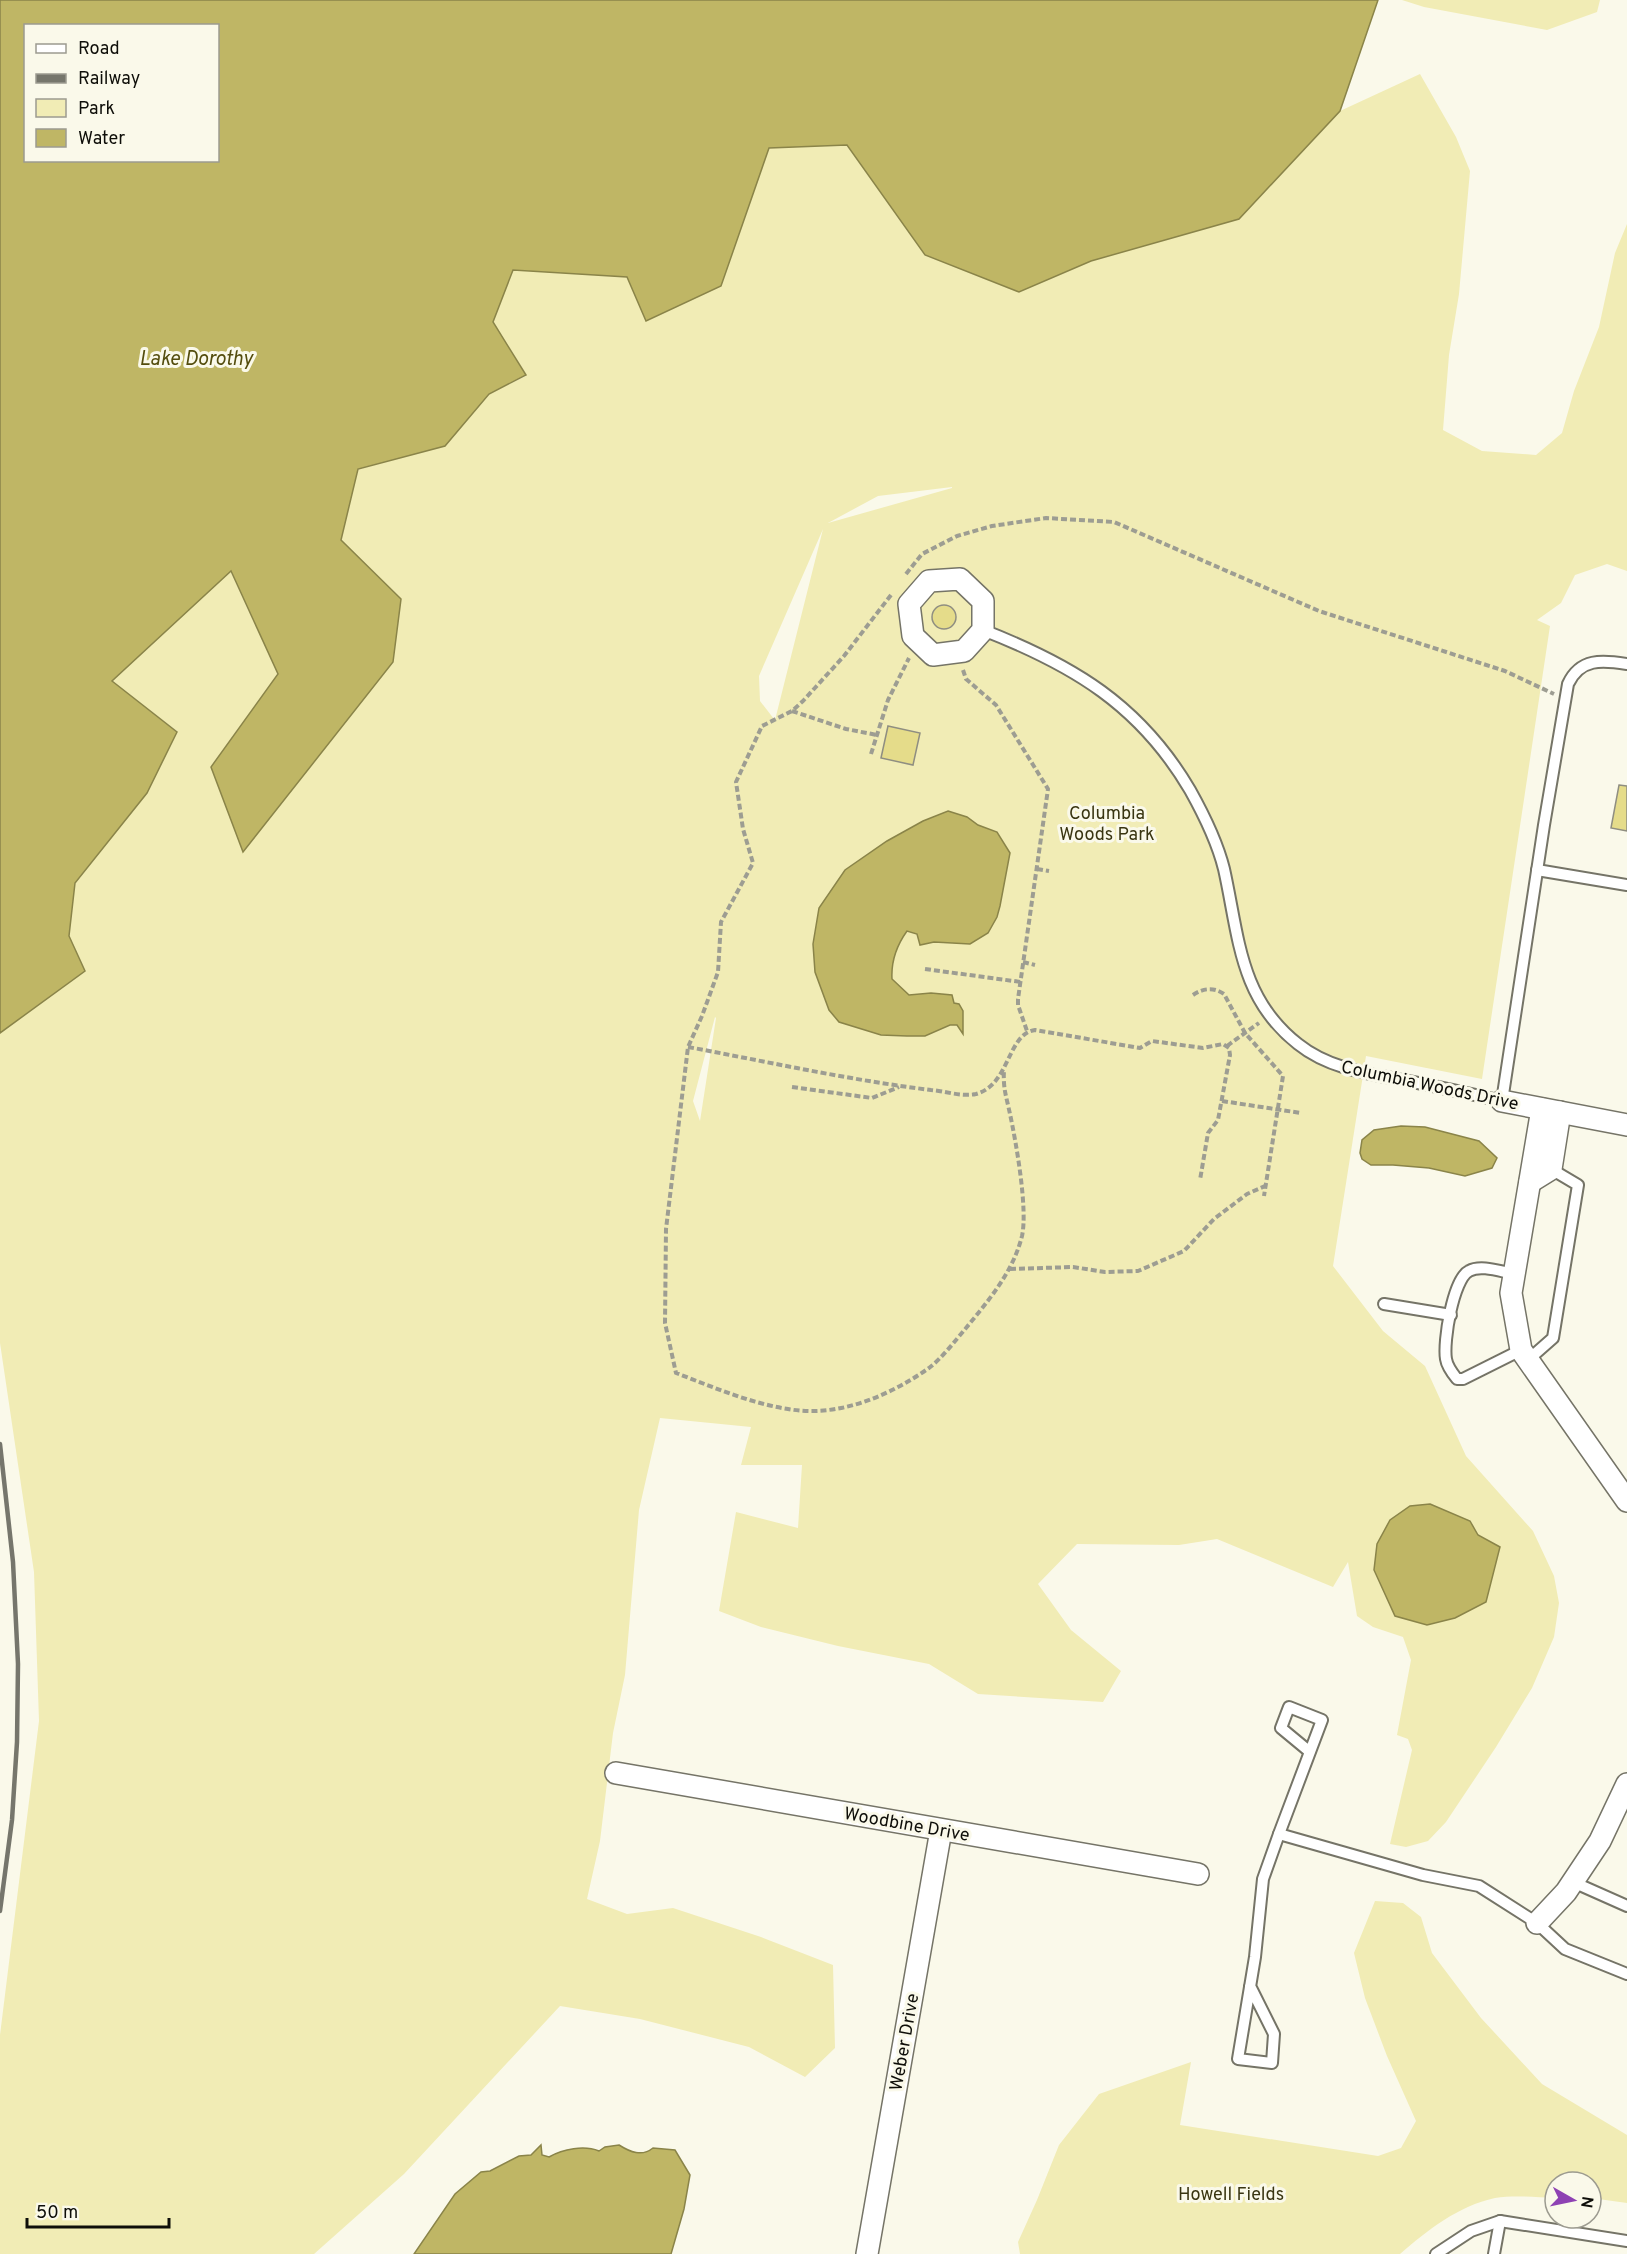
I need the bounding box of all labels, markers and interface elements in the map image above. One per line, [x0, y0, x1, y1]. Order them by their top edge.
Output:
legend [24, 24, 219, 162]
text: Road [78, 38, 120, 61]
text: Railway [78, 68, 140, 91]
text: Park [78, 98, 115, 121]
text: Water [78, 128, 125, 151]
water label: Lake Dorothy [139, 347, 255, 373]
park label: Columbia Woods Park [1059, 803, 1155, 847]
street label: Columbia Woods Drive [1339, 1056, 1521, 1117]
street label: Woodbine Drive [842, 1803, 971, 1848]
street label: Weber Drive [886, 1992, 925, 2093]
north arrow [1543, 2170, 1603, 2230]
park label: Howell Fields [1178, 2184, 1284, 2207]
scale bar [27, 2191, 170, 2229]
text: N [1575, 2195, 1597, 2209]
text: 50 m [36, 2202, 78, 2225]

